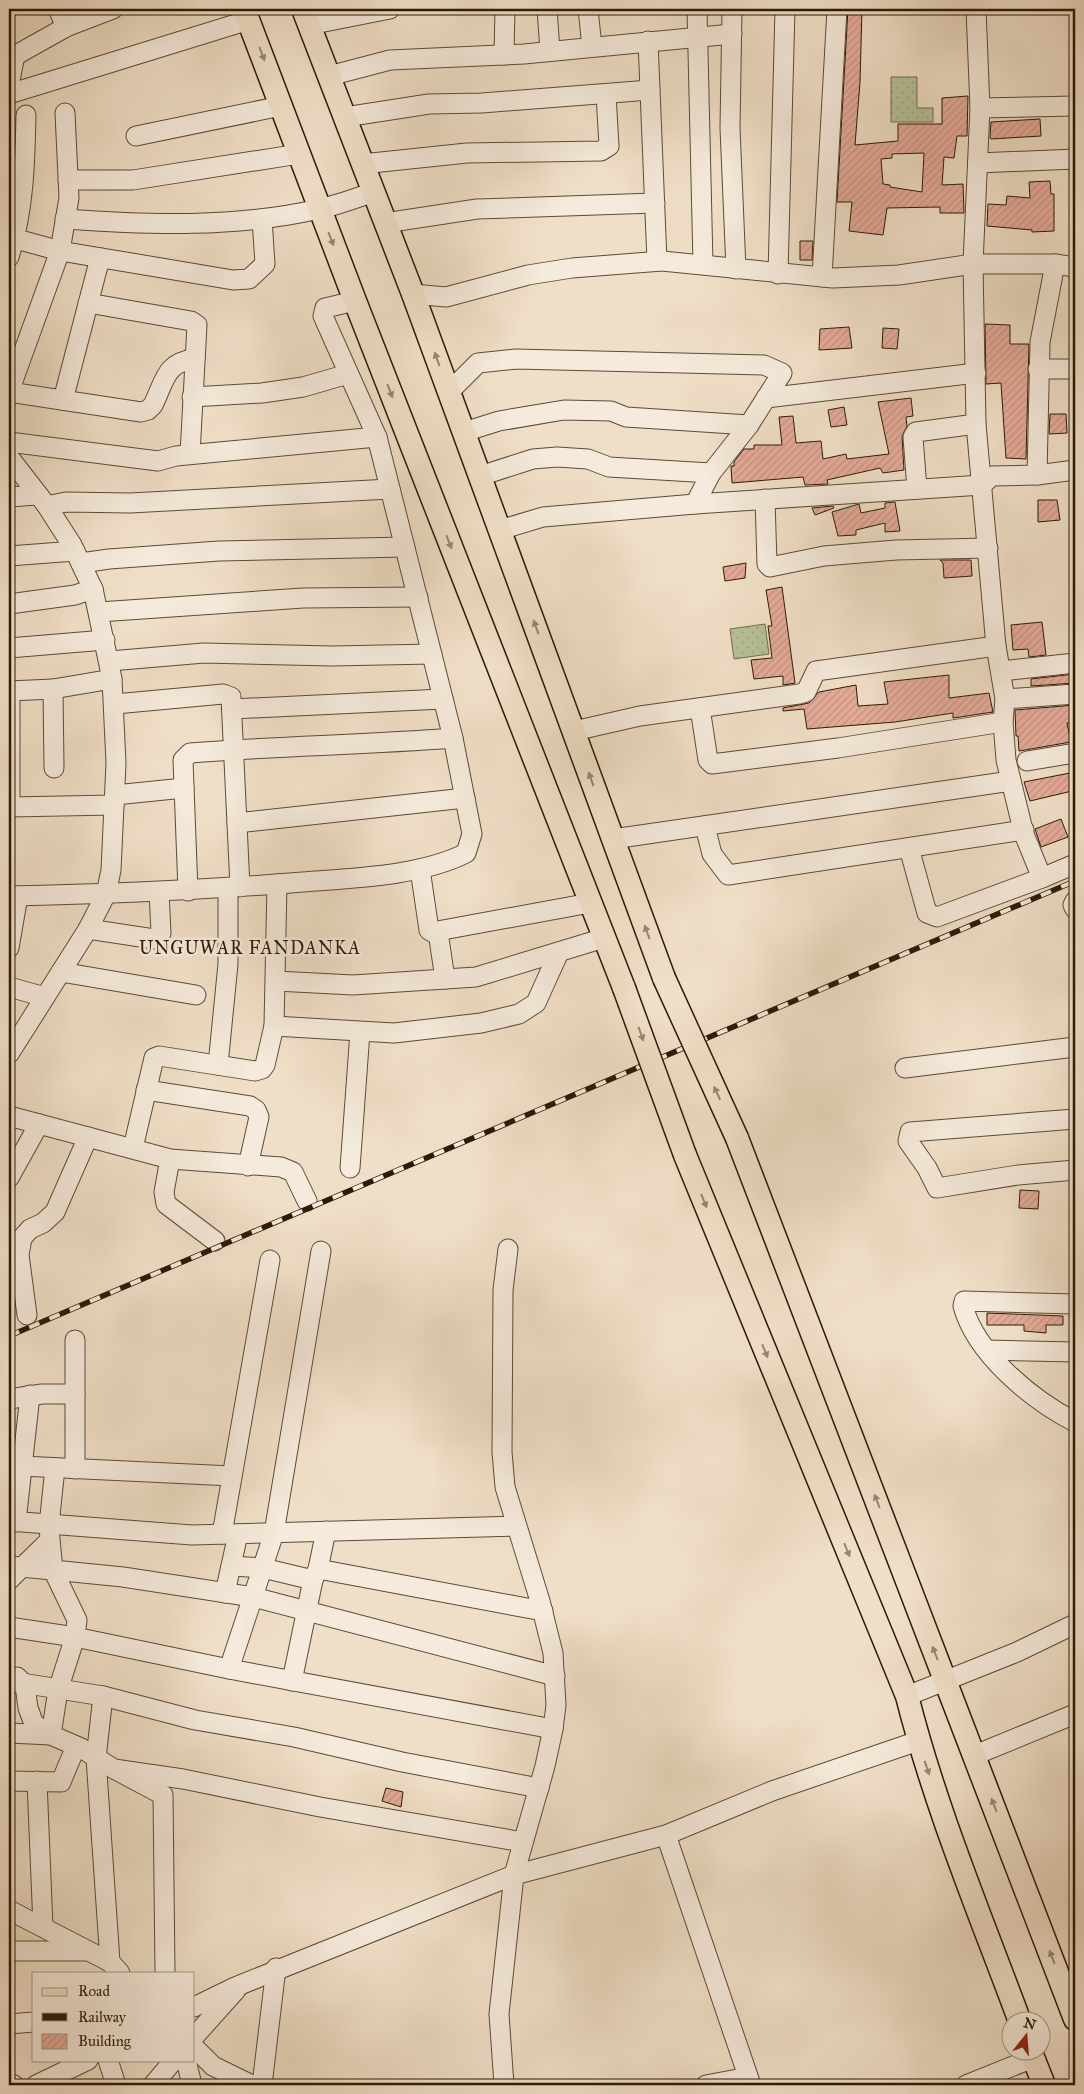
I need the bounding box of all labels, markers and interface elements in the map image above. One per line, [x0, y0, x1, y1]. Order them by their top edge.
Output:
one-way arrow [259, 47, 266, 62]
one-way arrow [327, 232, 335, 247]
one-way arrow [433, 352, 440, 367]
one-way arrow [386, 384, 394, 399]
one-way arrow [445, 535, 453, 550]
one-way arrow [532, 619, 540, 634]
one-way arrow [587, 772, 594, 787]
one-way arrow [643, 924, 651, 939]
district label: UNGUWAR FANDANKA [139, 937, 361, 959]
one-way arrow [637, 1027, 645, 1042]
one-way arrow [713, 1086, 721, 1100]
one-way arrow [701, 1193, 708, 1208]
one-way arrow [762, 1344, 770, 1358]
one-way arrow [873, 1494, 880, 1509]
one-way arrow [843, 1543, 851, 1558]
one-way arrow [931, 1646, 939, 1660]
one-way arrow [924, 1760, 931, 1775]
one-way arrow [990, 1797, 997, 1812]
one-way arrow [1048, 1949, 1055, 1964]
legend [32, 1972, 195, 2062]
text: Road [78, 1982, 110, 2000]
text: Railway [78, 2008, 127, 2026]
north arrow [1002, 2012, 1052, 2062]
text: N [1021, 2014, 1038, 2034]
text: Building [78, 2032, 132, 2050]

